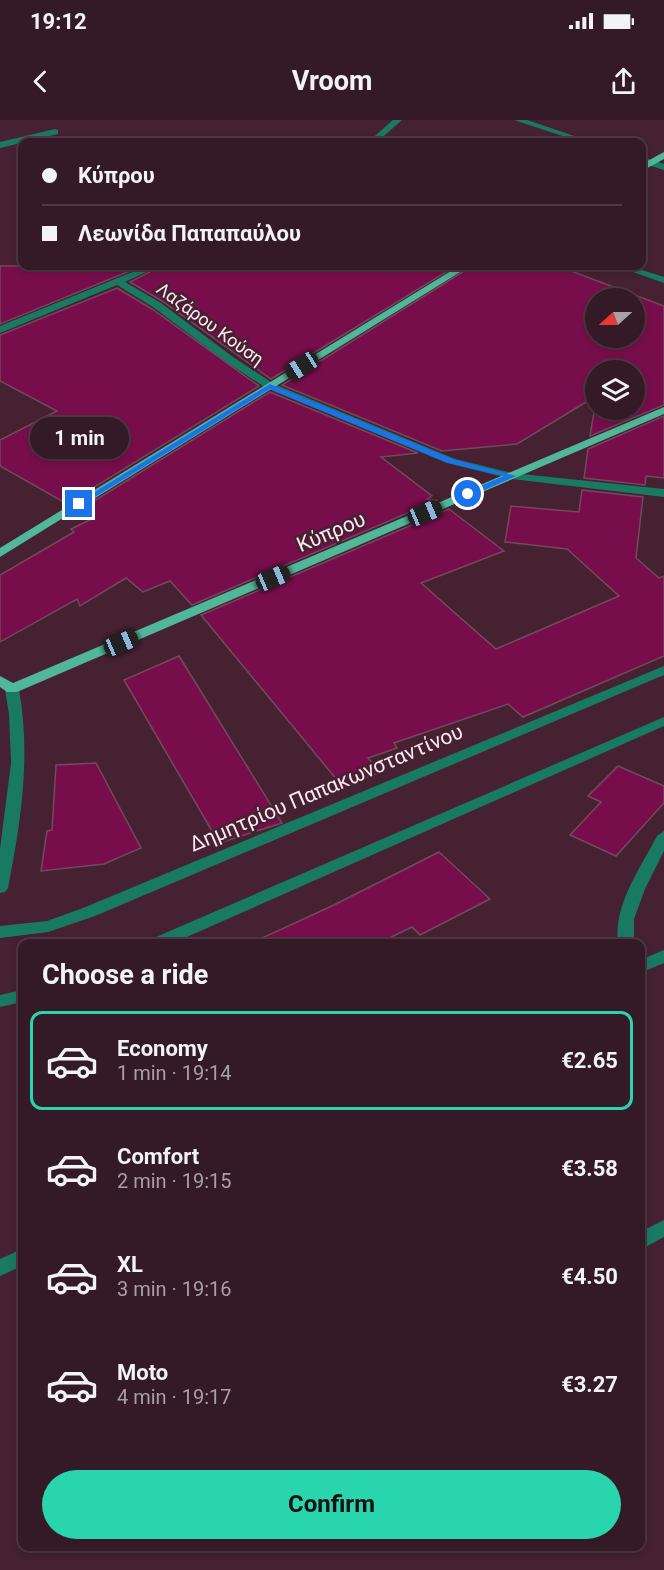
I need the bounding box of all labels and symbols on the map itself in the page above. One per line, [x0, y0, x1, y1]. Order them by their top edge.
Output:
street label: Λαζάρου Κούση [153, 278, 268, 370]
north arrow [585, 288, 645, 348]
car [282, 349, 322, 383]
callout: 1 min [29, 417, 128, 459]
route start [454, 480, 481, 507]
route end [65, 490, 92, 517]
car [405, 498, 445, 528]
street label: Κύπρου [293, 507, 369, 557]
car [253, 563, 293, 593]
car [101, 628, 141, 658]
street label: Δημητρίου Παπακωνσταντίνου [185, 719, 467, 857]

